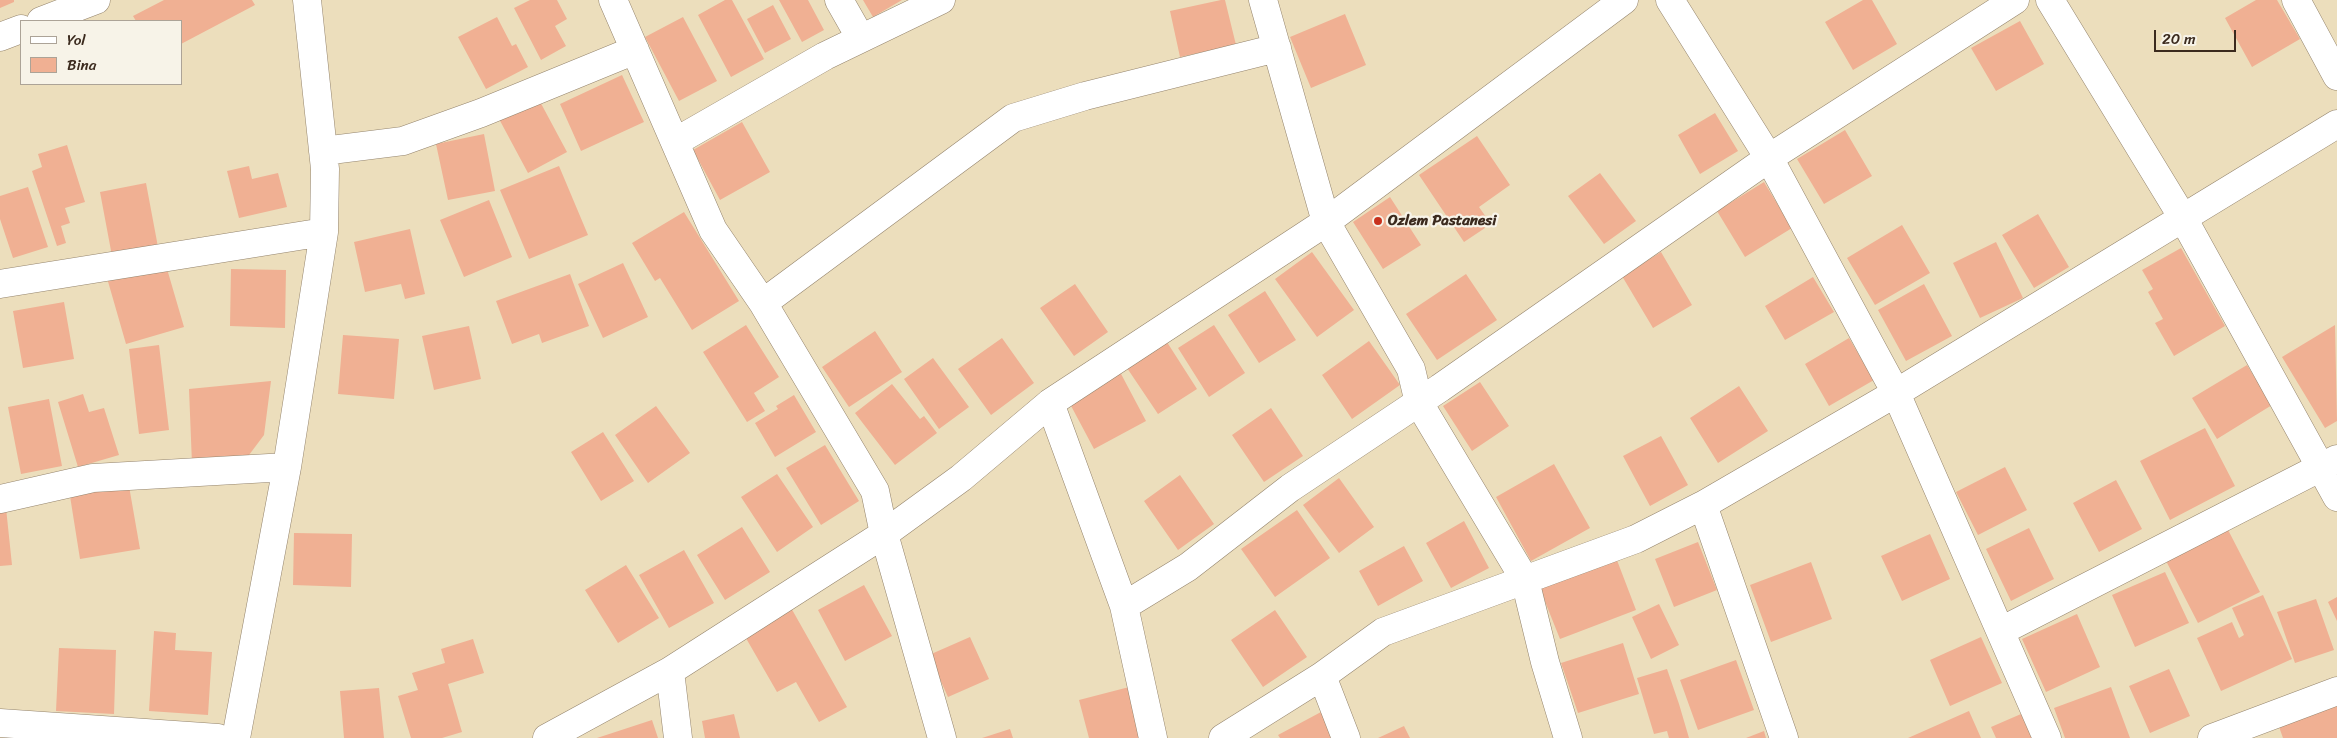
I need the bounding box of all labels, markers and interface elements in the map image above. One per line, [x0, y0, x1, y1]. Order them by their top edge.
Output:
legend [20, 20, 182, 85]
scale bar [2157, 20, 2240, 52]
text: 20 m [2162, 26, 2196, 52]
text: Yol [67, 27, 86, 53]
text: Bina [67, 52, 96, 78]
place label: Ozlem Pastanesi [1388, 212, 1496, 230]
marker: Ozlem Pastanesi [1372, 215, 1384, 227]

